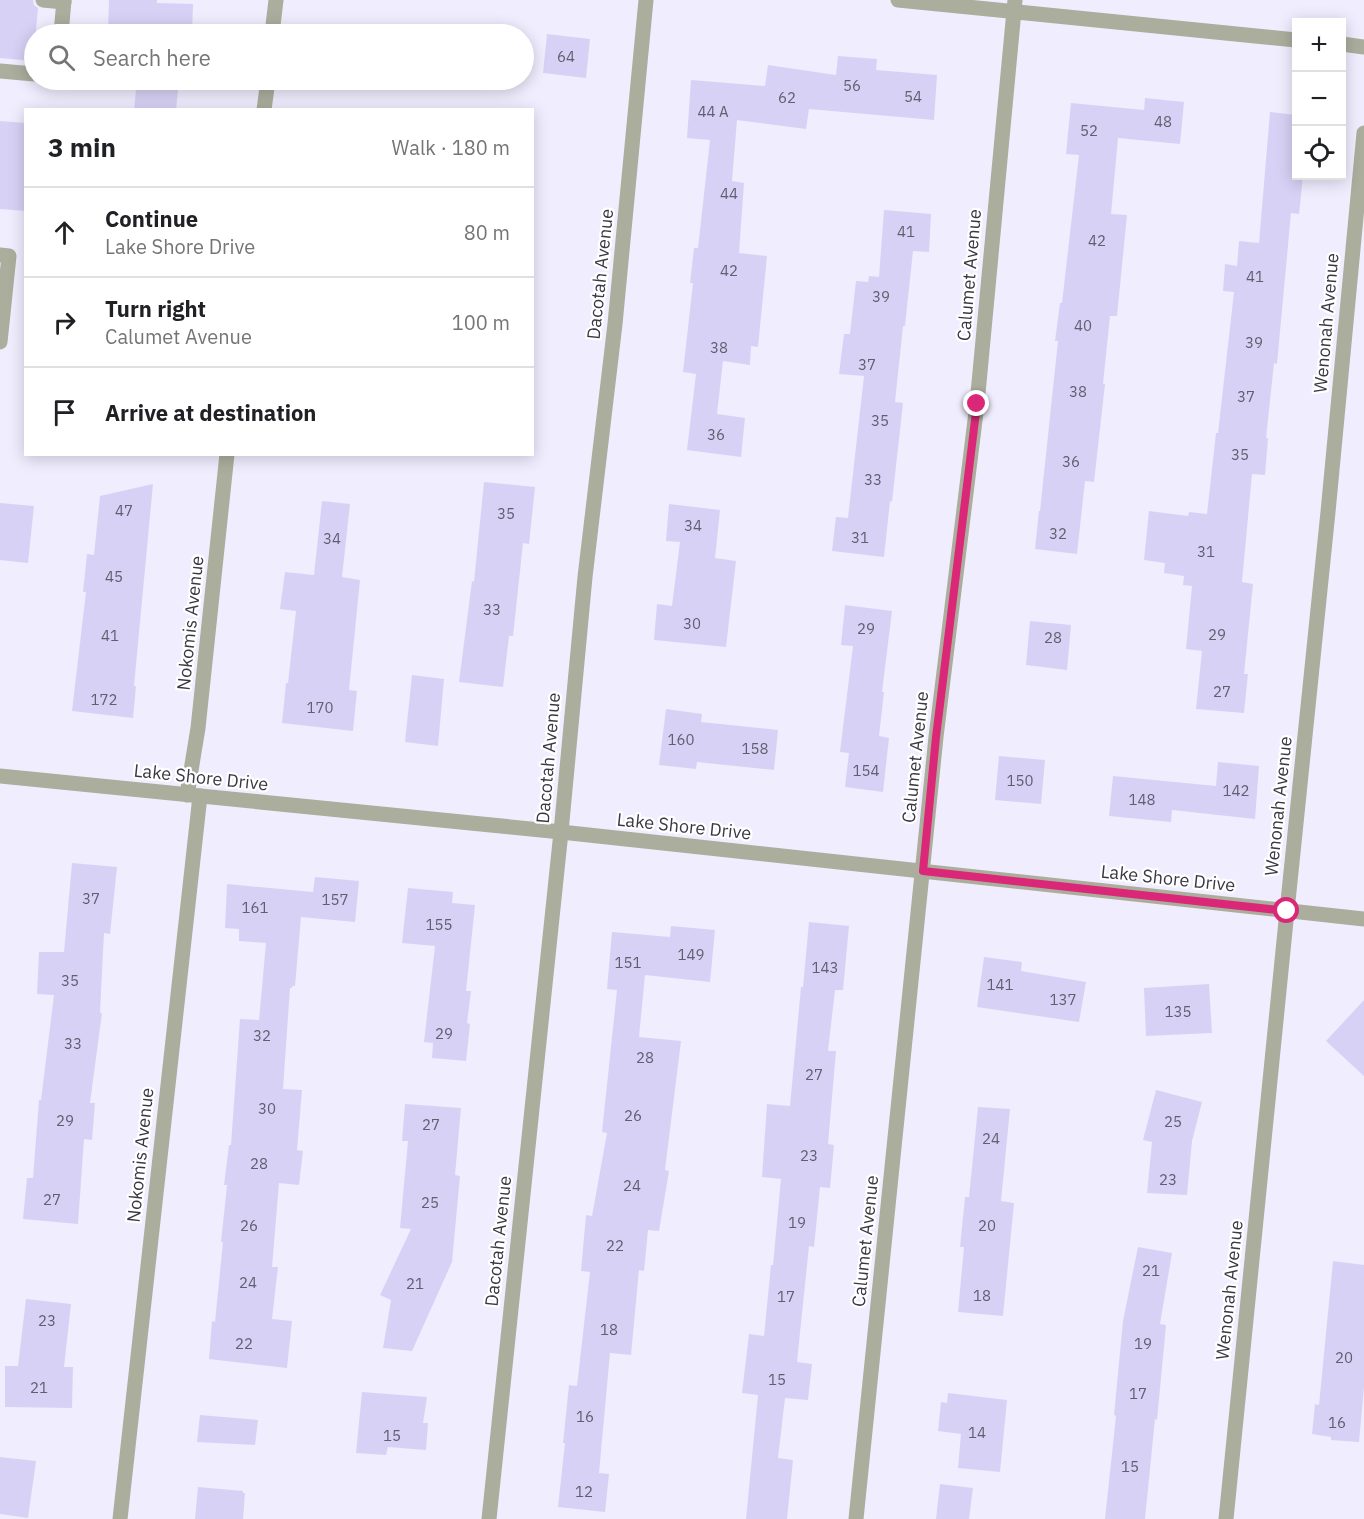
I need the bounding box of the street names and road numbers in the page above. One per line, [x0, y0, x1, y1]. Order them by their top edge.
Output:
street label: Dacotah Avenue [582, 207, 618, 340]
street label: Calumet Avenue [952, 208, 986, 342]
street label: Wenonah Avenue [1308, 252, 1344, 394]
street label: Nokomis Avenue [171, 554, 209, 692]
street label: Calumet Avenue [897, 690, 933, 824]
street label: Dacotah Avenue [531, 692, 565, 824]
street label: Wenonah Avenue [1259, 735, 1297, 877]
street label: Lake Shore Drive [133, 759, 270, 796]
street label: Lake Shore Drive [616, 808, 753, 845]
street label: Lake Shore Drive [1100, 860, 1237, 897]
street label: Nokomis Avenue [121, 1086, 159, 1224]
street label: Dacotah Avenue [480, 1174, 516, 1307]
street label: Calumet Avenue [847, 1174, 883, 1308]
street label: Wenonah Avenue [1210, 1219, 1248, 1361]

